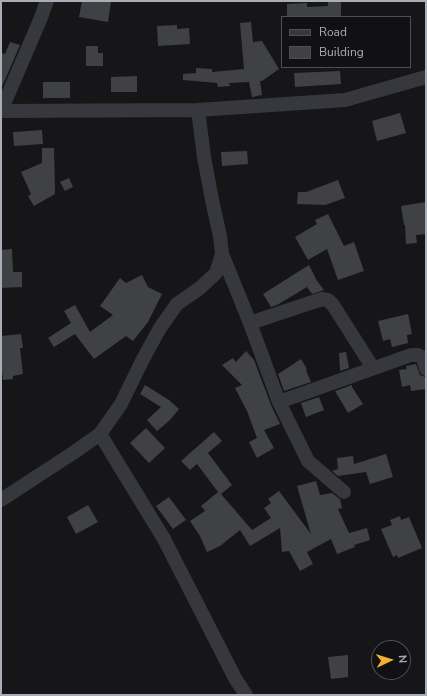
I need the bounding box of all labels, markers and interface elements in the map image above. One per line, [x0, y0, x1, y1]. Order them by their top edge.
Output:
legend [281, 16, 411, 68]
text: Road [319, 24, 347, 40]
text: Building [319, 44, 364, 60]
north arrow [371, 640, 411, 680]
text: N [395, 655, 410, 664]

